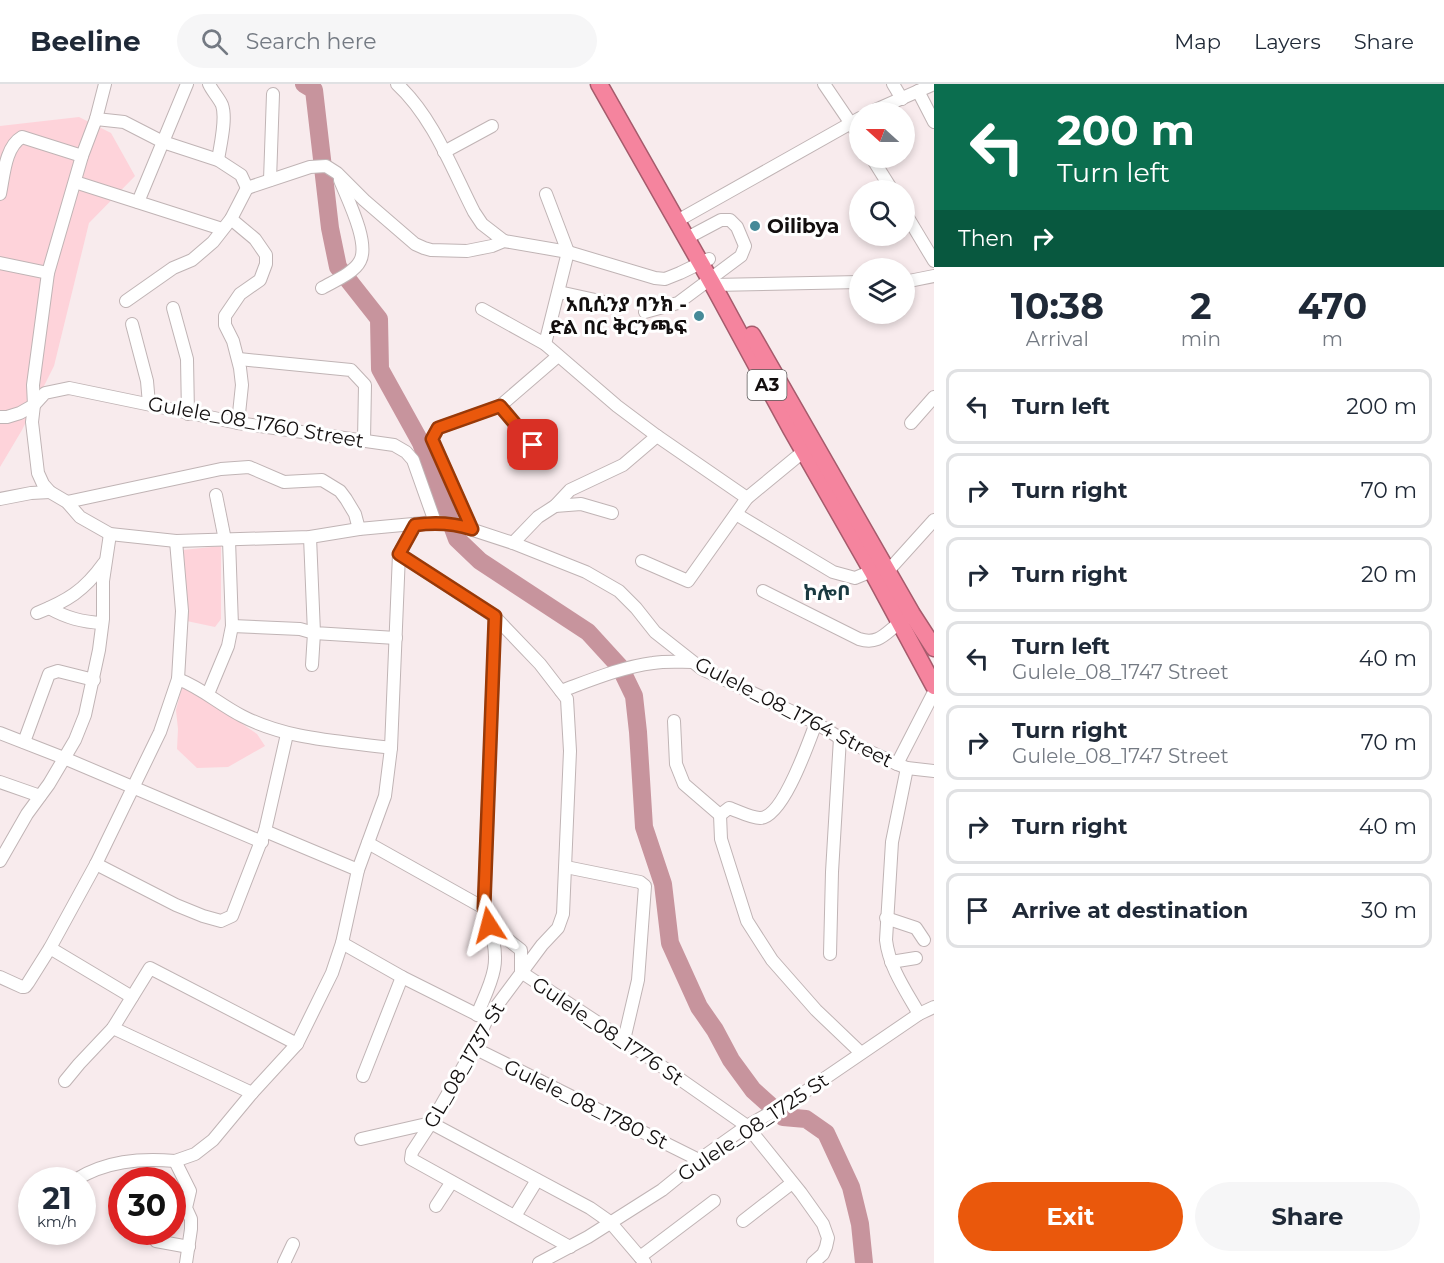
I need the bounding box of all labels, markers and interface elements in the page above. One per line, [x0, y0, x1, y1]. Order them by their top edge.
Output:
search box [177, 14, 597, 68]
text: Beeline [30, 24, 141, 58]
icon: search [198, 25, 231, 58]
text: Search here [246, 28, 377, 55]
text: Map [1174, 29, 1221, 54]
text: Layers [1254, 29, 1321, 54]
text: Share [1354, 29, 1414, 54]
north arrow [849, 102, 915, 168]
map controls [849, 102, 915, 324]
text: 200 m [1057, 104, 1195, 156]
icon: left [958, 108, 1036, 186]
text: Turn left [1057, 156, 1170, 189]
button: search [849, 180, 915, 246]
place label: Oilibya [767, 214, 839, 238]
marker: Oilibya [748, 219, 762, 233]
icon: right [1026, 222, 1059, 255]
text: Then [958, 225, 1014, 252]
button: layers [849, 258, 915, 324]
text: 10:38 [1011, 284, 1104, 328]
text: 2 [1190, 284, 1211, 328]
text: 470 [1298, 284, 1367, 328]
place label: አቢሲንያ ባንክ - ድል በር ቅርንጫፍ [549, 292, 687, 339]
marker: አቢሲንያ ባንክ - ድል በር ቅርንጫፍ [692, 309, 706, 323]
text: Arrival [1026, 327, 1089, 351]
text: min [1181, 327, 1221, 351]
text: m [1322, 327, 1343, 351]
road number: A3 [748, 370, 786, 400]
icon: left [961, 390, 994, 423]
street label: Gulele_08_1760 Street [146, 391, 366, 453]
text: Turn left [1012, 393, 1110, 420]
text: 200 m [1346, 393, 1417, 420]
pin [507, 419, 558, 470]
icon: arrive [516, 428, 549, 461]
icon: right [961, 474, 994, 507]
text: Turn right [1012, 477, 1127, 504]
text: 70 m [1361, 477, 1417, 504]
icon: right [961, 558, 994, 591]
text: Turn right [1012, 561, 1127, 588]
text: 20 m [1361, 561, 1417, 588]
district label: ኮሎቦ [804, 580, 850, 605]
text: Turn left [1012, 633, 1110, 660]
icon: left [961, 642, 994, 675]
text: 40 m [1359, 645, 1417, 672]
street label: Gulele_08_1764 Street [691, 652, 897, 772]
text: Gulele_08_1747 Street [1012, 660, 1229, 684]
text: Turn right [1012, 717, 1127, 744]
icon: right [961, 726, 994, 759]
text: 70 m [1361, 729, 1417, 756]
text: Gulele_08_1747 Street [1012, 744, 1229, 768]
icon: right [961, 810, 994, 843]
text: Turn right [1012, 813, 1127, 840]
text: 40 m [1359, 813, 1417, 840]
position arrow [457, 893, 521, 957]
icon: arrive [961, 894, 994, 927]
text: Arrive at destination [1012, 897, 1248, 924]
text: 30 m [1361, 897, 1417, 924]
street label: Gulele_08_1776 St [528, 971, 688, 1091]
street label: GL_08_1737 St [418, 998, 510, 1132]
street label: Gulele_08_1780 St [500, 1054, 672, 1154]
street label: Gulele_08_1725 St [673, 1068, 833, 1186]
speed limit sign: 30 [108, 1167, 186, 1245]
text: 21 [42, 1180, 72, 1217]
button: Exit [958, 1182, 1183, 1251]
button: Share [1195, 1182, 1420, 1251]
text: km/h [37, 1212, 77, 1231]

